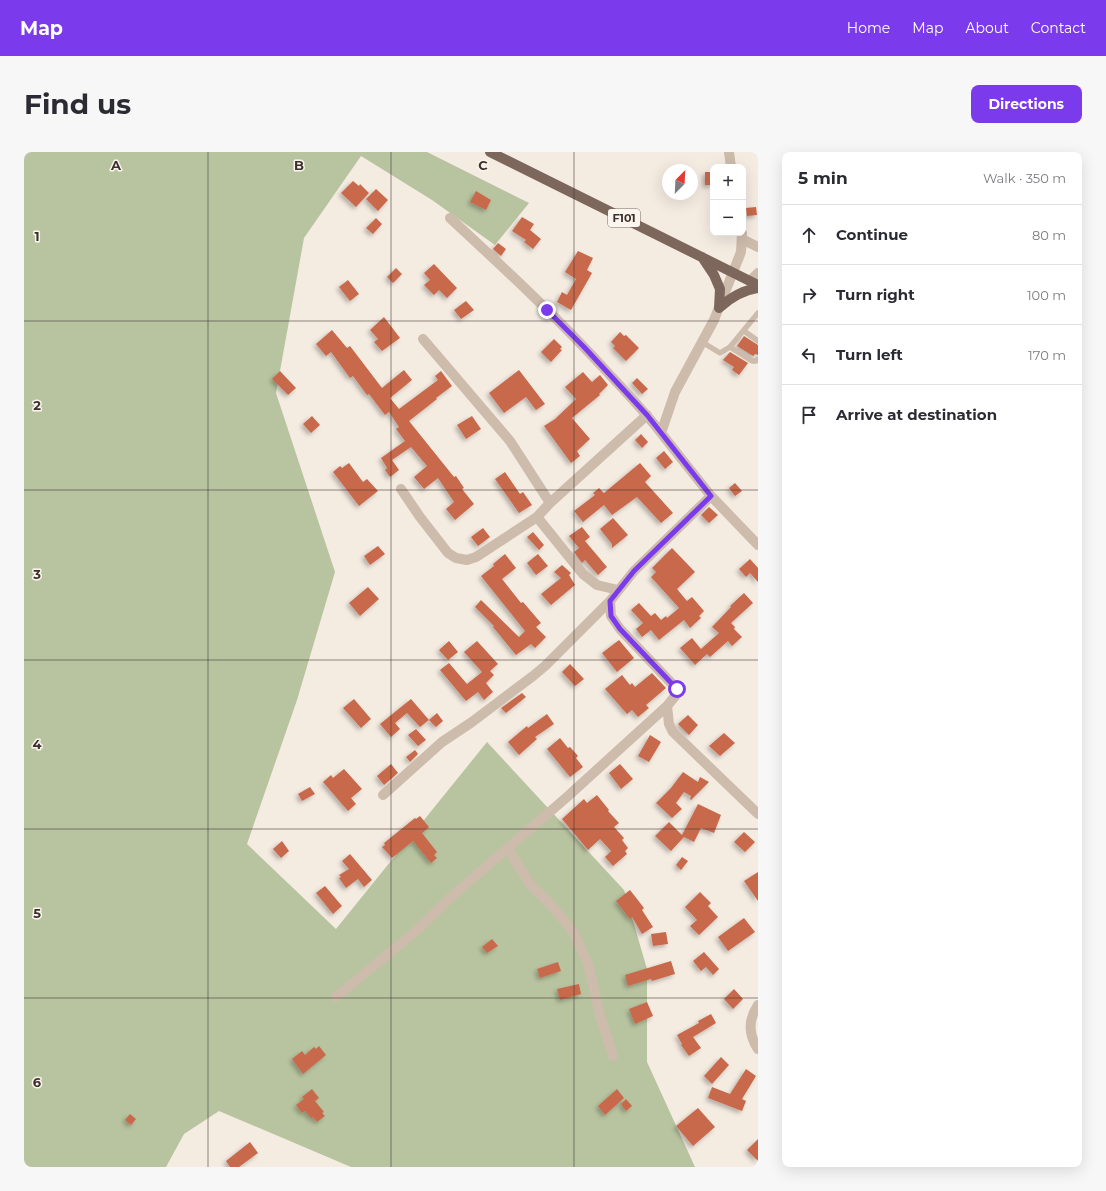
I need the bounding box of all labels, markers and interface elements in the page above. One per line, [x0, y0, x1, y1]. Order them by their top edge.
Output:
text: Map [20, 17, 63, 40]
text: Home [847, 19, 890, 37]
text: Map [912, 19, 943, 37]
text: About [965, 19, 1009, 37]
text: Contact [1031, 19, 1086, 37]
button: Directions [971, 85, 1082, 123]
text: Find us [24, 87, 131, 121]
text: A [110, 157, 122, 173]
text: B [294, 157, 304, 173]
text: C [478, 157, 488, 173]
north arrow [662, 164, 698, 200]
map controls [710, 164, 746, 236]
button: + [710, 164, 746, 200]
text: 5 min [798, 168, 848, 188]
text: Walk · 350 m [983, 170, 1066, 186]
button: − [710, 200, 746, 236]
road number: F101 [608, 209, 640, 227]
icon: ahead [798, 224, 820, 246]
text: Continue [836, 225, 908, 244]
text: 80 m [1032, 227, 1066, 243]
text: 1 [34, 228, 40, 244]
icon: right [798, 284, 820, 306]
text: Turn right [836, 285, 915, 304]
text: 100 m [1027, 287, 1066, 303]
route end [538, 301, 556, 319]
icon: left [798, 344, 820, 366]
text: Turn left [836, 345, 903, 364]
text: 170 m [1028, 347, 1066, 363]
text: 2 [33, 397, 41, 413]
icon: arrive [798, 404, 820, 426]
text: Arrive at destination [836, 405, 997, 424]
text: 3 [32, 566, 41, 582]
route start [668, 680, 686, 698]
text: 4 [33, 736, 42, 752]
text: 5 [33, 905, 41, 921]
text: 6 [33, 1074, 42, 1090]

